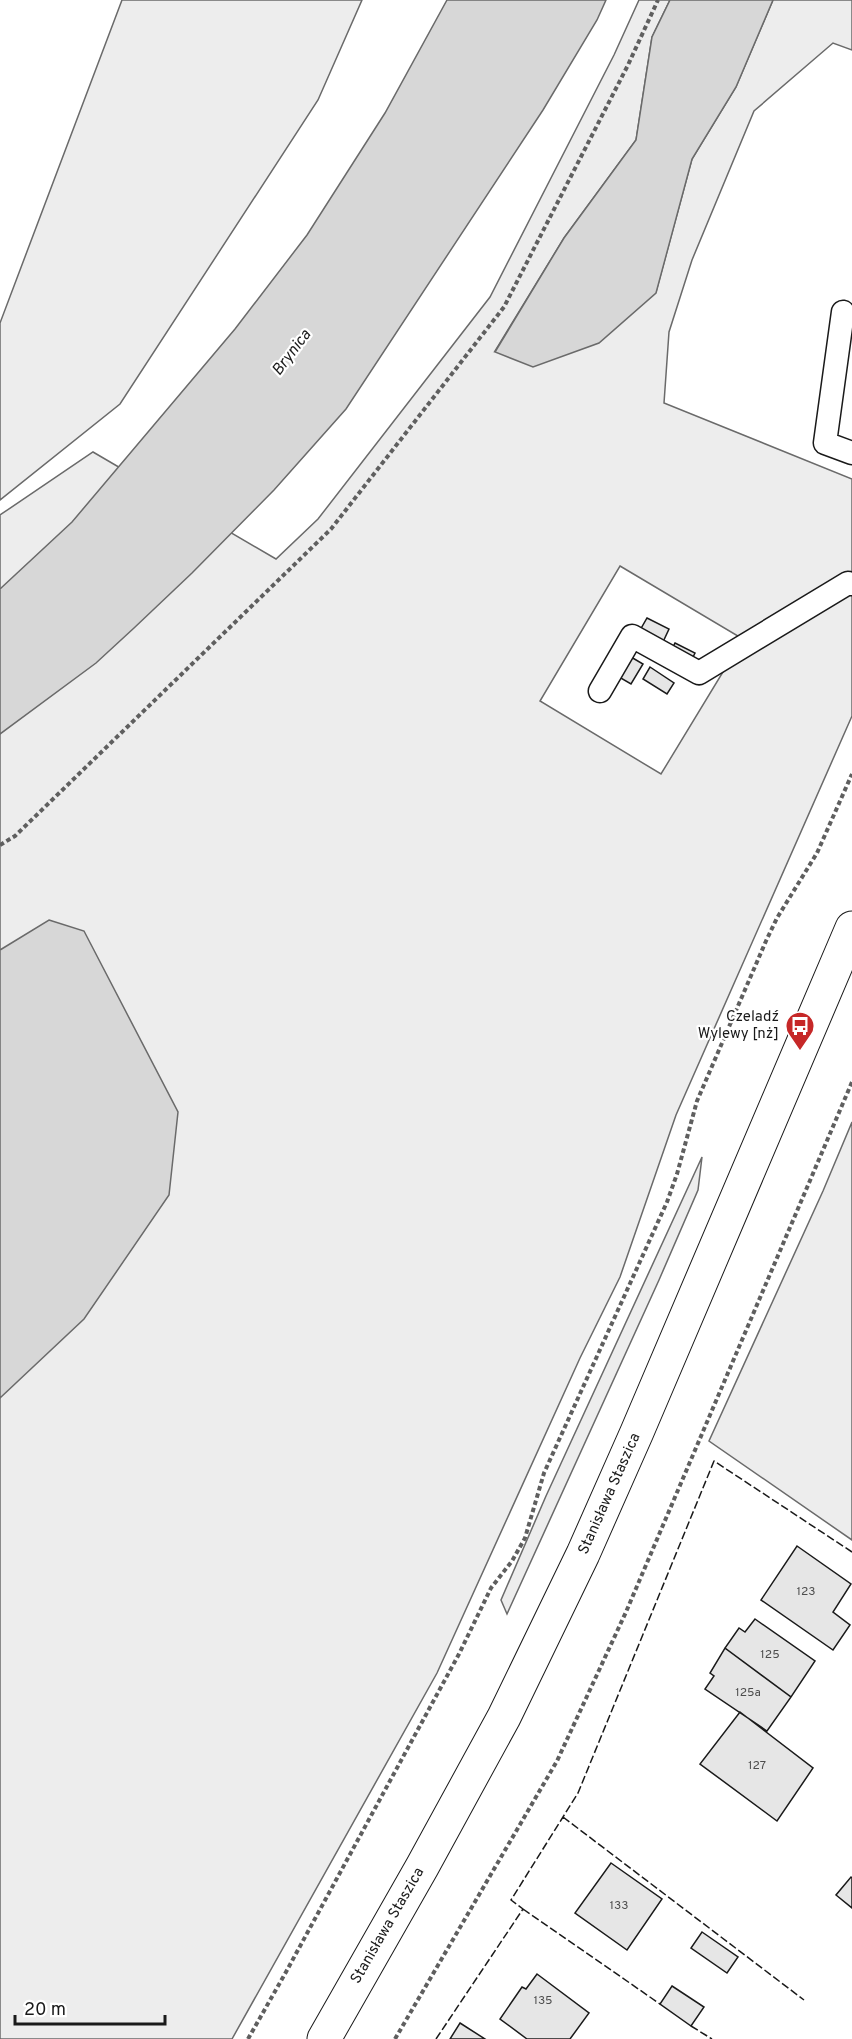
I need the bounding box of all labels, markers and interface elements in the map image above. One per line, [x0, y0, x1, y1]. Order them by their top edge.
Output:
water label: Brynica [268, 325, 316, 380]
place label: Czeladź Wylewy [nż] [698, 1008, 779, 1044]
bus stop icon: Czeladź Wylewy [nż] [784, 1010, 816, 1052]
street label: Stanisława Staszica [575, 1430, 645, 1558]
house number: 123 [796, 1584, 816, 1600]
house number: 125 [760, 1647, 780, 1663]
house number: 125a [735, 1685, 761, 1701]
house number: 127 [748, 1758, 766, 1774]
street label: Stanisława Staszica [347, 1864, 429, 1988]
house number: 133 [610, 1898, 628, 1914]
scale bar [15, 1988, 165, 2026]
house number: 135 [533, 1993, 553, 2009]
text: 20 m [24, 1999, 66, 2022]

